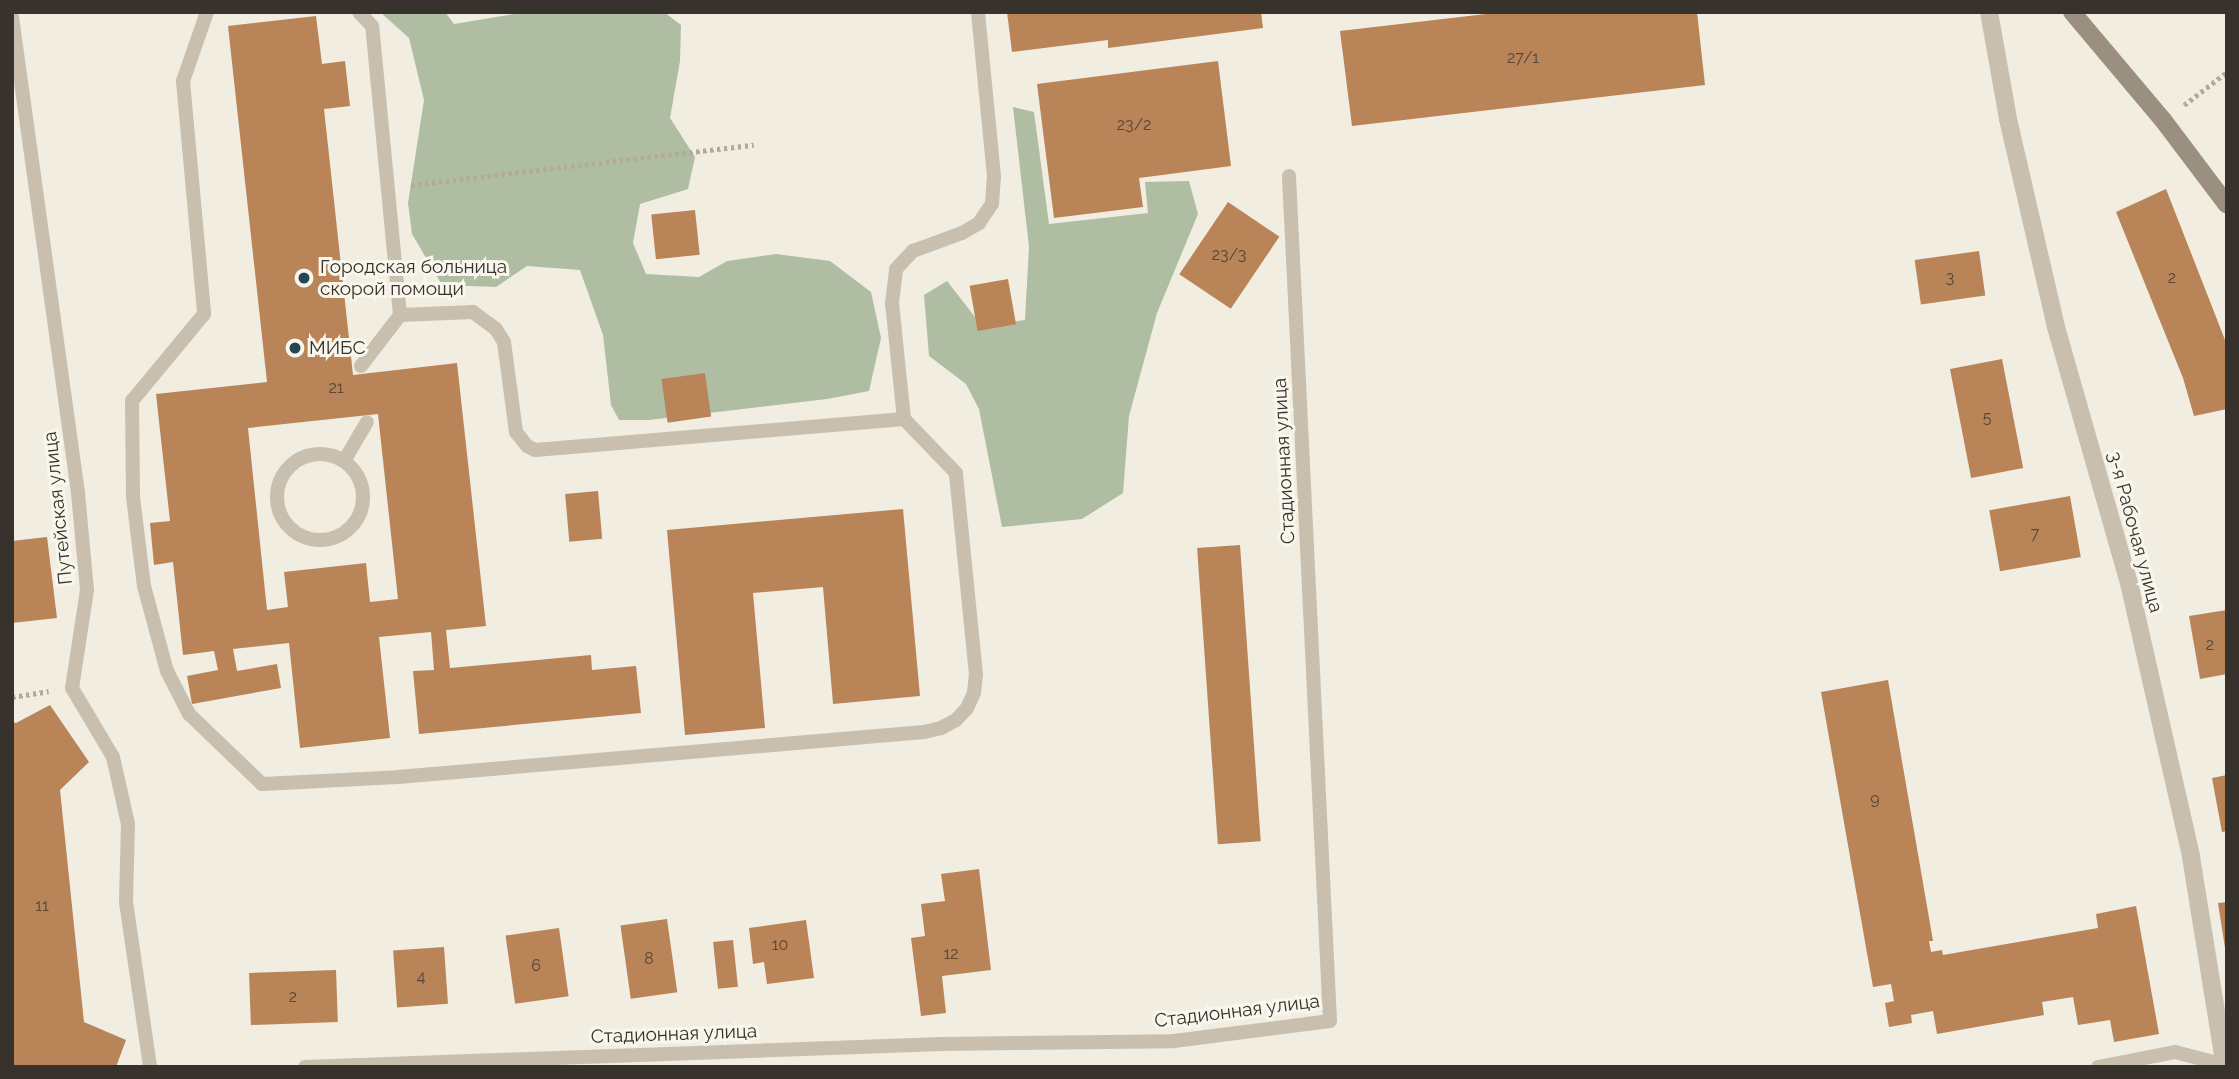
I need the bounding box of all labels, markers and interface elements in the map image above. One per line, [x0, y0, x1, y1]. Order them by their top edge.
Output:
house number: 27/1 [1507, 48, 1539, 68]
house number: 23/2 [1117, 115, 1151, 135]
house number: 23/3 [1212, 245, 1246, 265]
place label: Городская больница скорой помощи [320, 256, 507, 300]
marker: Городская больница скорой помощи [294, 268, 314, 288]
house number: 3 [1946, 268, 1954, 288]
house number: 2 [2168, 268, 2176, 288]
place label: МИБС [309, 337, 366, 359]
marker: МИБС [287, 340, 303, 356]
street label: Стадионная улица [1268, 377, 1300, 545]
house number: 21 [328, 378, 344, 398]
house number: 5 [1983, 408, 1991, 428]
street label: Путейская улица [39, 430, 77, 586]
street label: 3-я Рабочая улица [2102, 449, 2168, 615]
house number: 7 [2031, 524, 2039, 544]
house number: 2 [2206, 635, 2214, 655]
house number: 9 [1870, 789, 1880, 809]
house number: 11 [35, 896, 49, 916]
house number: 10 [772, 935, 788, 955]
house number: 12 [943, 944, 959, 964]
house number: 8 [644, 949, 654, 969]
house number: 6 [531, 956, 541, 976]
house number: 4 [417, 967, 425, 987]
house number: 2 [289, 987, 297, 1007]
street label: Стадионная улица [1153, 990, 1321, 1032]
street label: Стадионная улица [590, 1020, 758, 1048]

